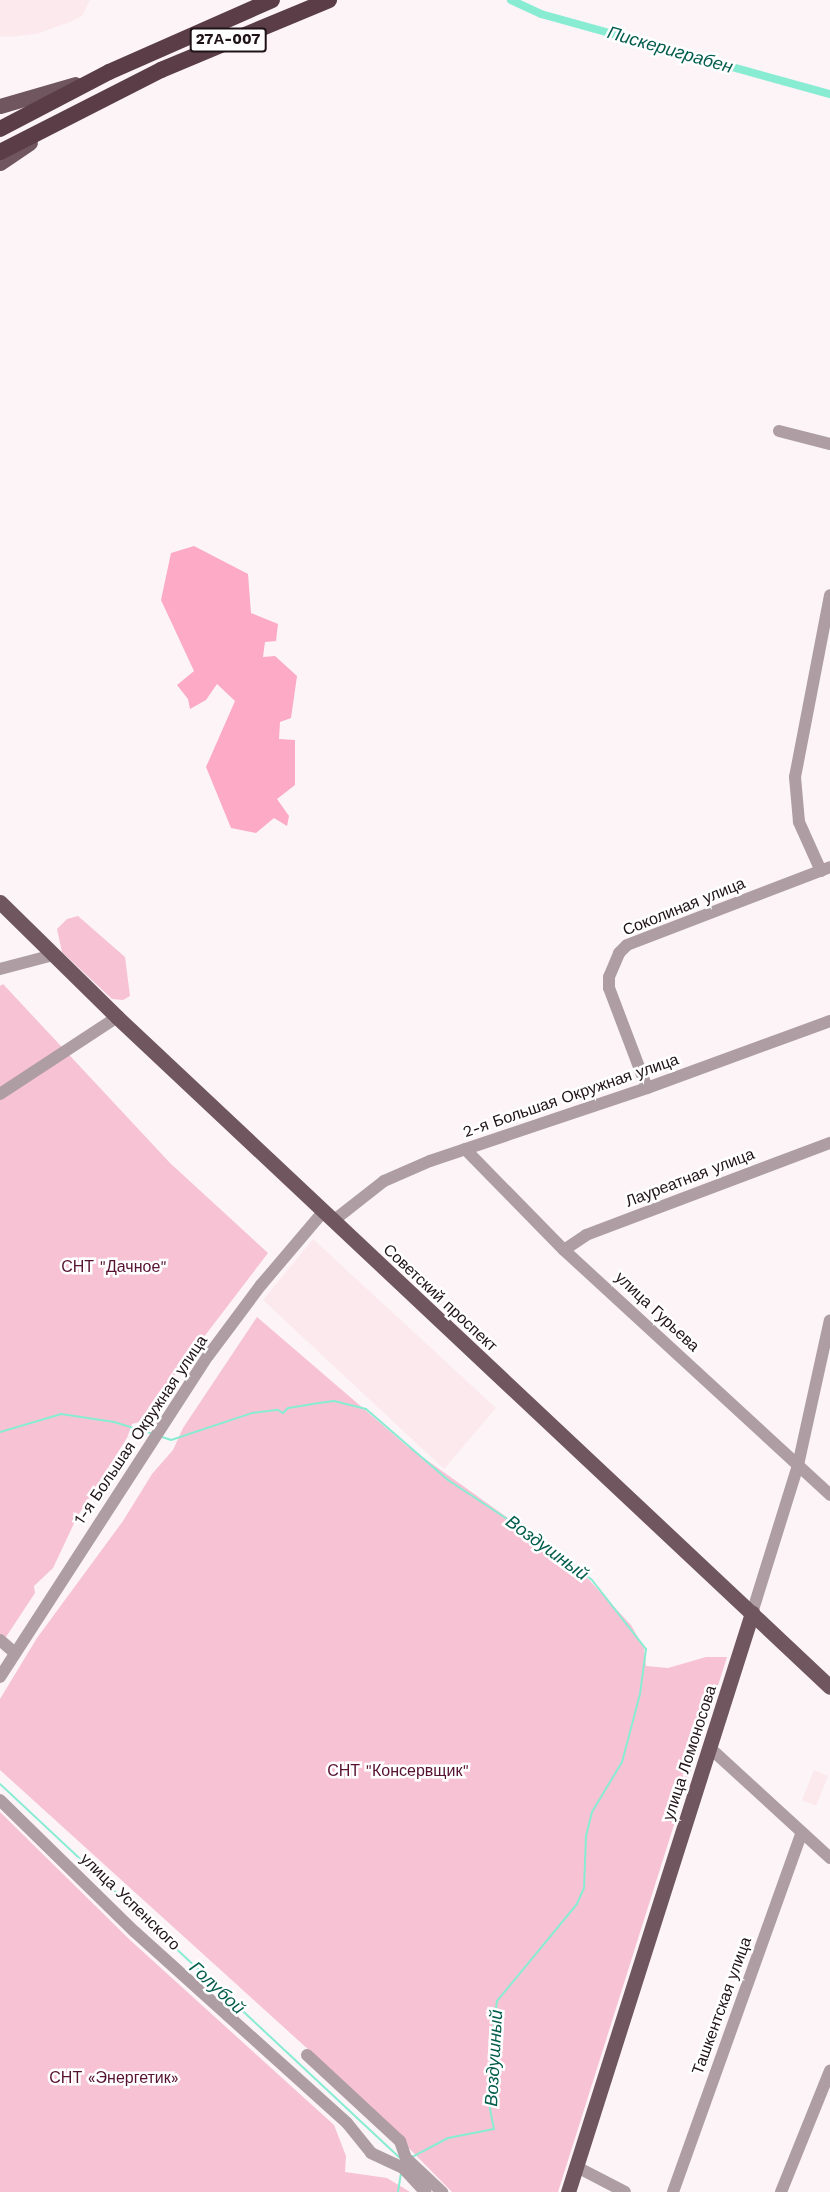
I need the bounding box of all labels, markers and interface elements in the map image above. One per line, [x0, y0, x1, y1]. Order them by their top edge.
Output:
water label: Пискериграбен [605, 22, 735, 78]
road number: 27А-007 [189, 28, 267, 52]
street label: Соколиная улица [620, 874, 748, 940]
street label: 2-я Большая Окружная улица [461, 1050, 681, 1142]
street label: Лауреатная улица [623, 1145, 757, 1211]
street label: Советский проспект [379, 1240, 501, 1356]
park label: СНТ "Дачное" [61, 1257, 167, 1277]
street label: улица Гурьева [611, 1268, 703, 1356]
street label: 1-я Большая Окружная улица [70, 1332, 212, 1528]
water label: Воздушный [501, 1511, 593, 1585]
street label: улица Ломоносова [659, 1683, 721, 1823]
park label: СНТ "Консервщик" [327, 1761, 469, 1781]
street label: улица Успенского [76, 1849, 184, 1955]
street label: Ташкентская улица [688, 1934, 756, 2078]
water label: Голубой [185, 1957, 249, 2019]
water label: Воздушный [481, 2009, 507, 2107]
park label: СНТ «Энергетик» [49, 2068, 179, 2088]

